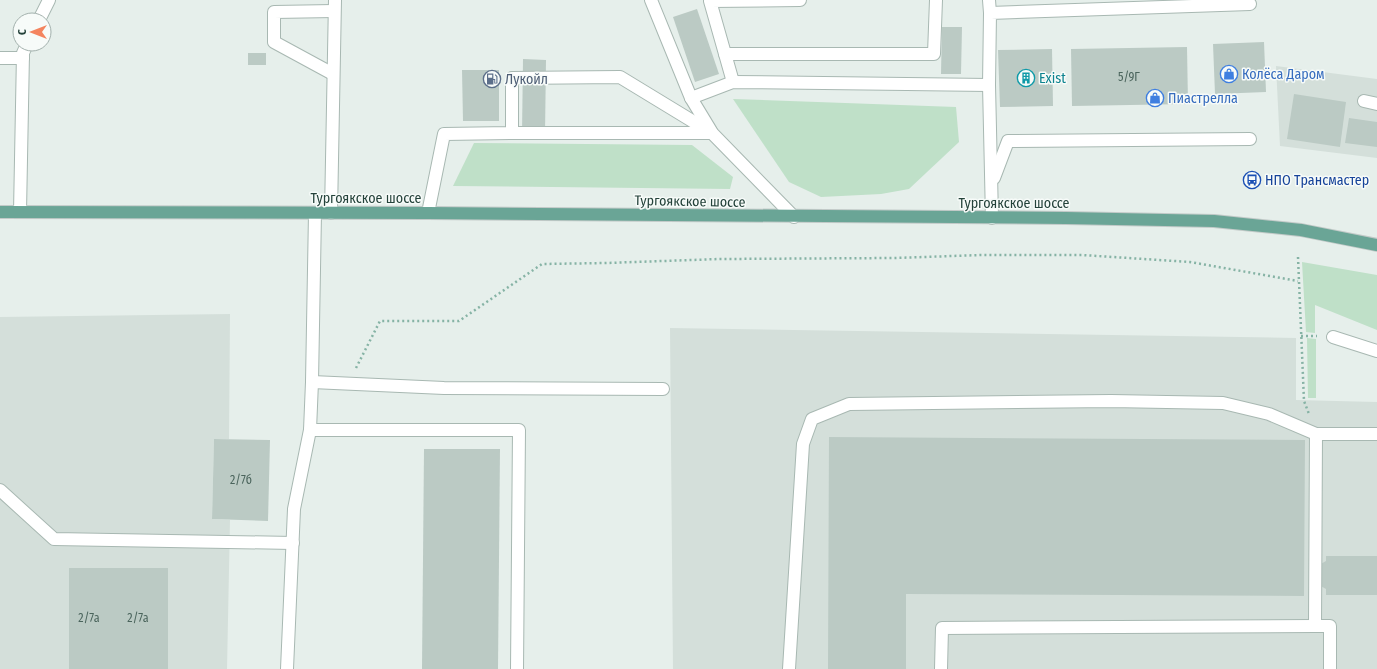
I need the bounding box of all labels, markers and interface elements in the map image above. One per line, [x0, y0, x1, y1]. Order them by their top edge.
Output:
north arrow [12, 12, 52, 52]
text: С [16, 29, 29, 35]
shop icon: Колёса Даром [1219, 64, 1239, 84]
place label: Колёса Даром [1242, 66, 1325, 83]
building icon: Exist [1016, 68, 1036, 88]
fuel station icon: Лукойл [482, 69, 502, 89]
place label: Exist [1039, 70, 1066, 87]
house number: 5/9Г [1118, 70, 1140, 84]
place label: Лукойл [505, 71, 548, 88]
shop icon: Пиастрелла [1145, 88, 1165, 108]
place label: Пиастрелла [1168, 90, 1238, 107]
bus stop icon: НПО Трансмастер [1242, 170, 1262, 190]
place label: НПО Трансмастер [1265, 172, 1369, 189]
street label: Тургоякское шоссе [310, 190, 422, 207]
street label: Тургоякское шоссе [634, 192, 746, 211]
street label: Тургоякское шоссе [958, 195, 1070, 212]
house number: 2/7б [230, 473, 252, 487]
house number: 2/7а [78, 611, 100, 625]
house number: 2/7а [127, 611, 149, 625]

